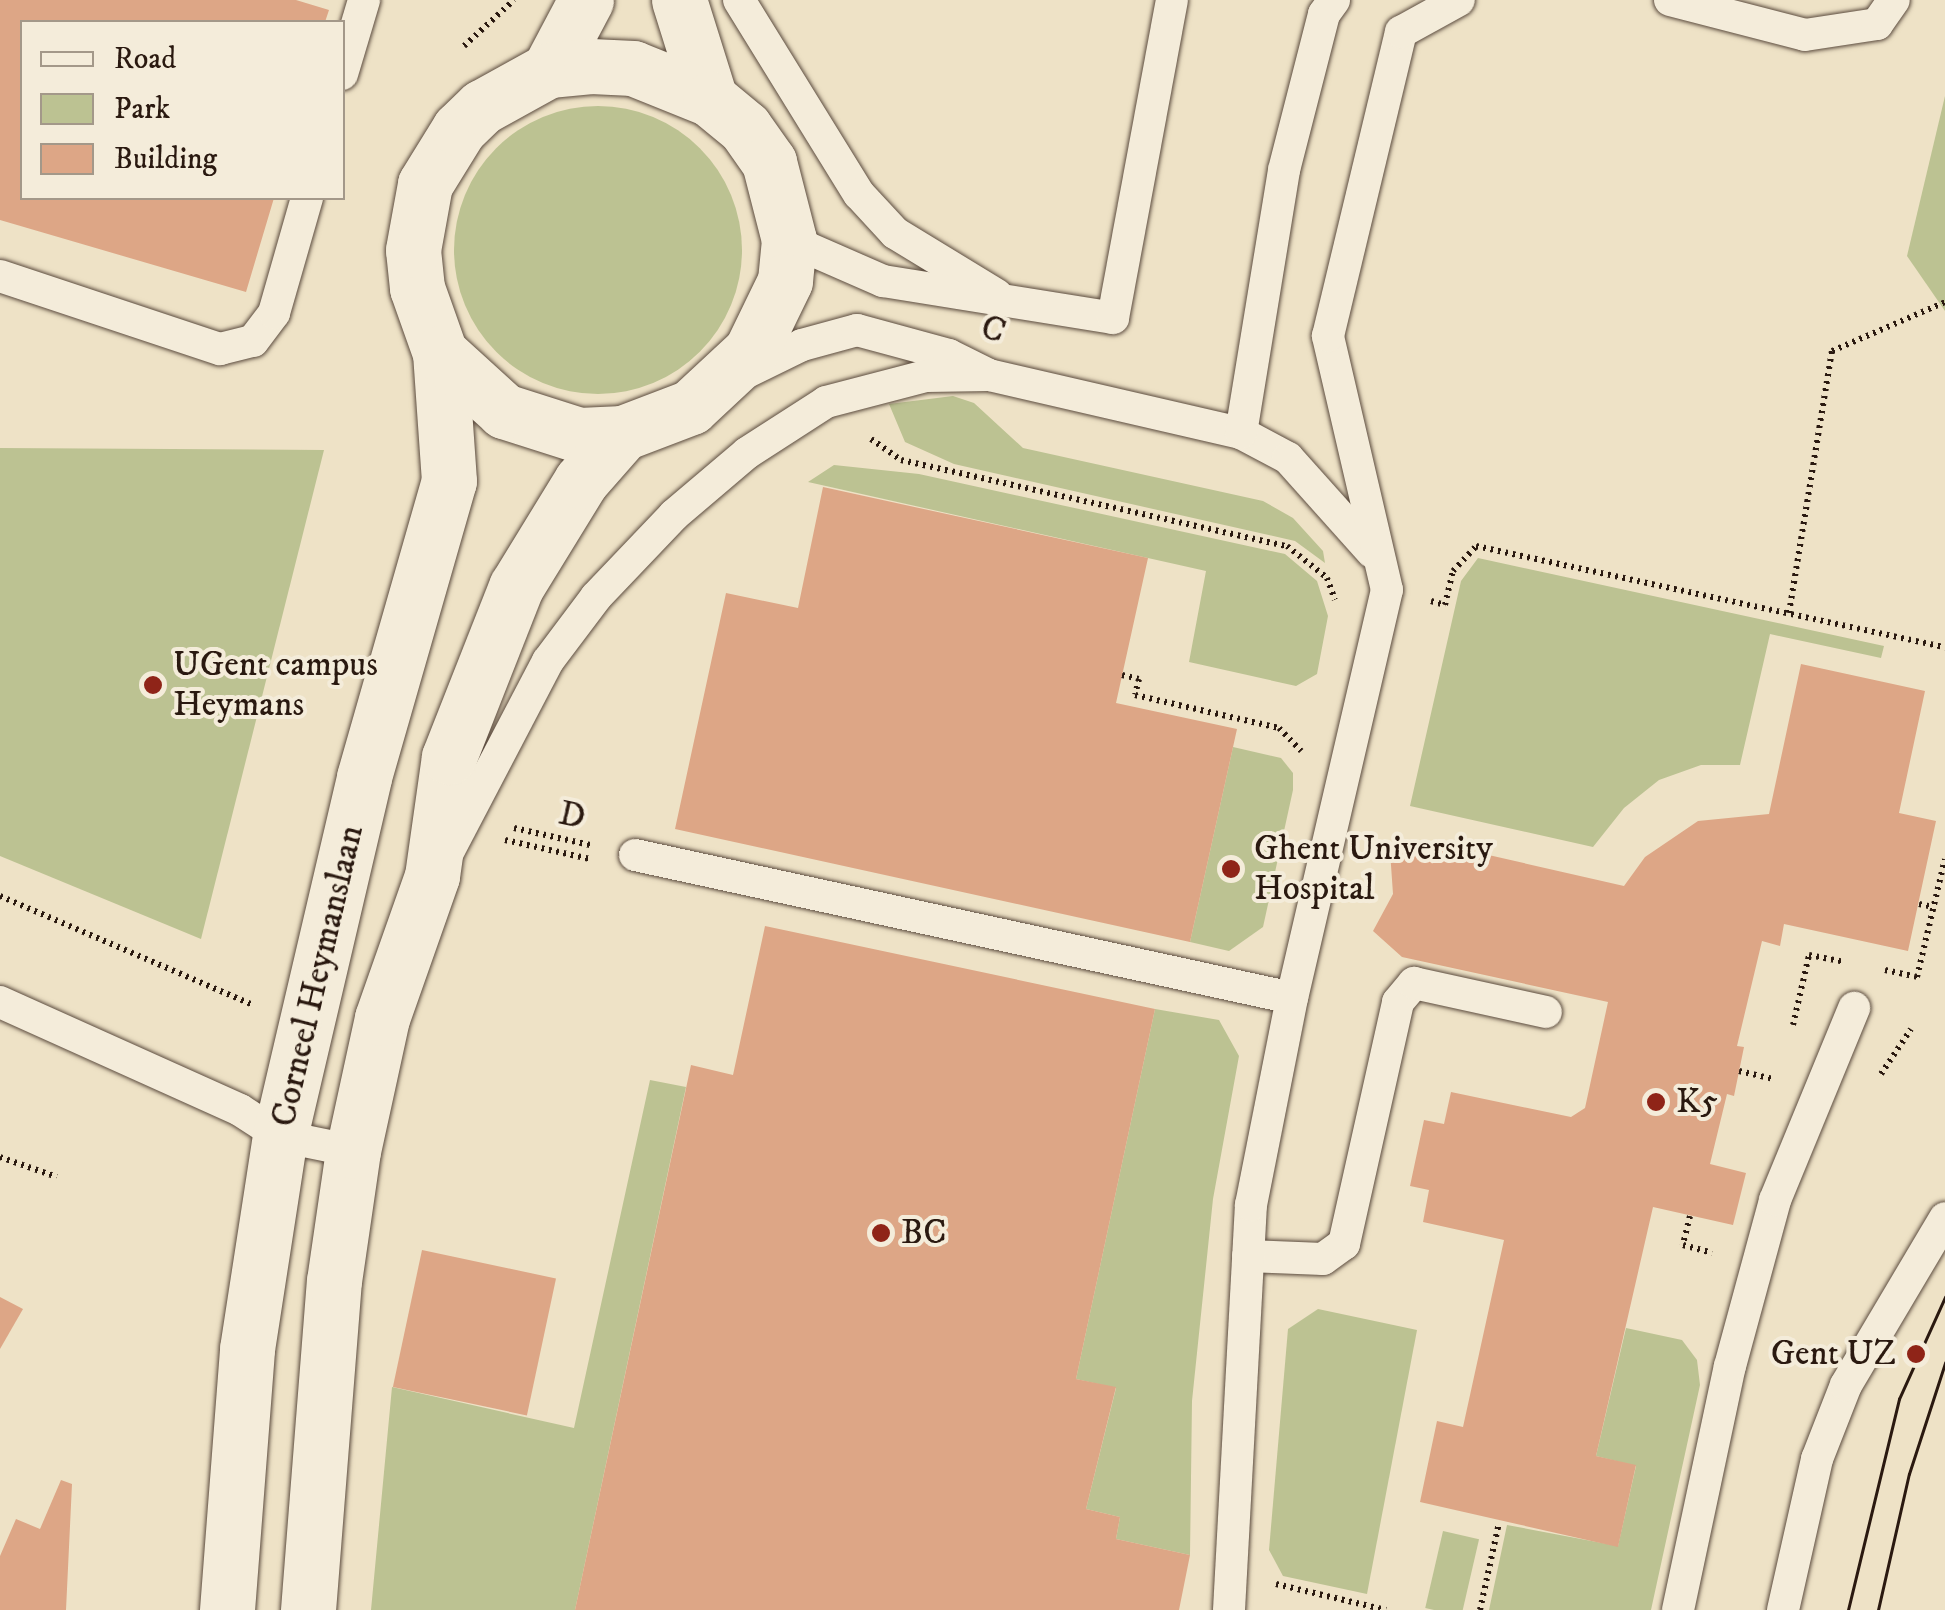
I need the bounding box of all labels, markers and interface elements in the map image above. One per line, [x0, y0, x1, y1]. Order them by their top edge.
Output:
legend [20, 20, 345, 200]
text: Road [114, 41, 176, 78]
text: Park [114, 91, 170, 128]
text: Building [114, 141, 217, 178]
street label: C [974, 306, 1012, 354]
place label: UGent campus Heymans [173, 644, 378, 726]
marker: UGent campus Heymans [142, 674, 164, 696]
street label: D [555, 793, 589, 839]
street label: Corneel Heymanslaan [263, 821, 373, 1131]
place label: Ghent University Hospital [1254, 828, 1493, 910]
marker: Ghent University Hospital [1218, 856, 1244, 882]
place label: K5 [1676, 1081, 1718, 1123]
marker: K5 [1645, 1091, 1667, 1113]
place label: BC [901, 1212, 946, 1254]
marker: BC [870, 1222, 892, 1244]
place label: Gent UZ [1771, 1333, 1896, 1375]
marker: Gent UZ [1905, 1343, 1927, 1365]

